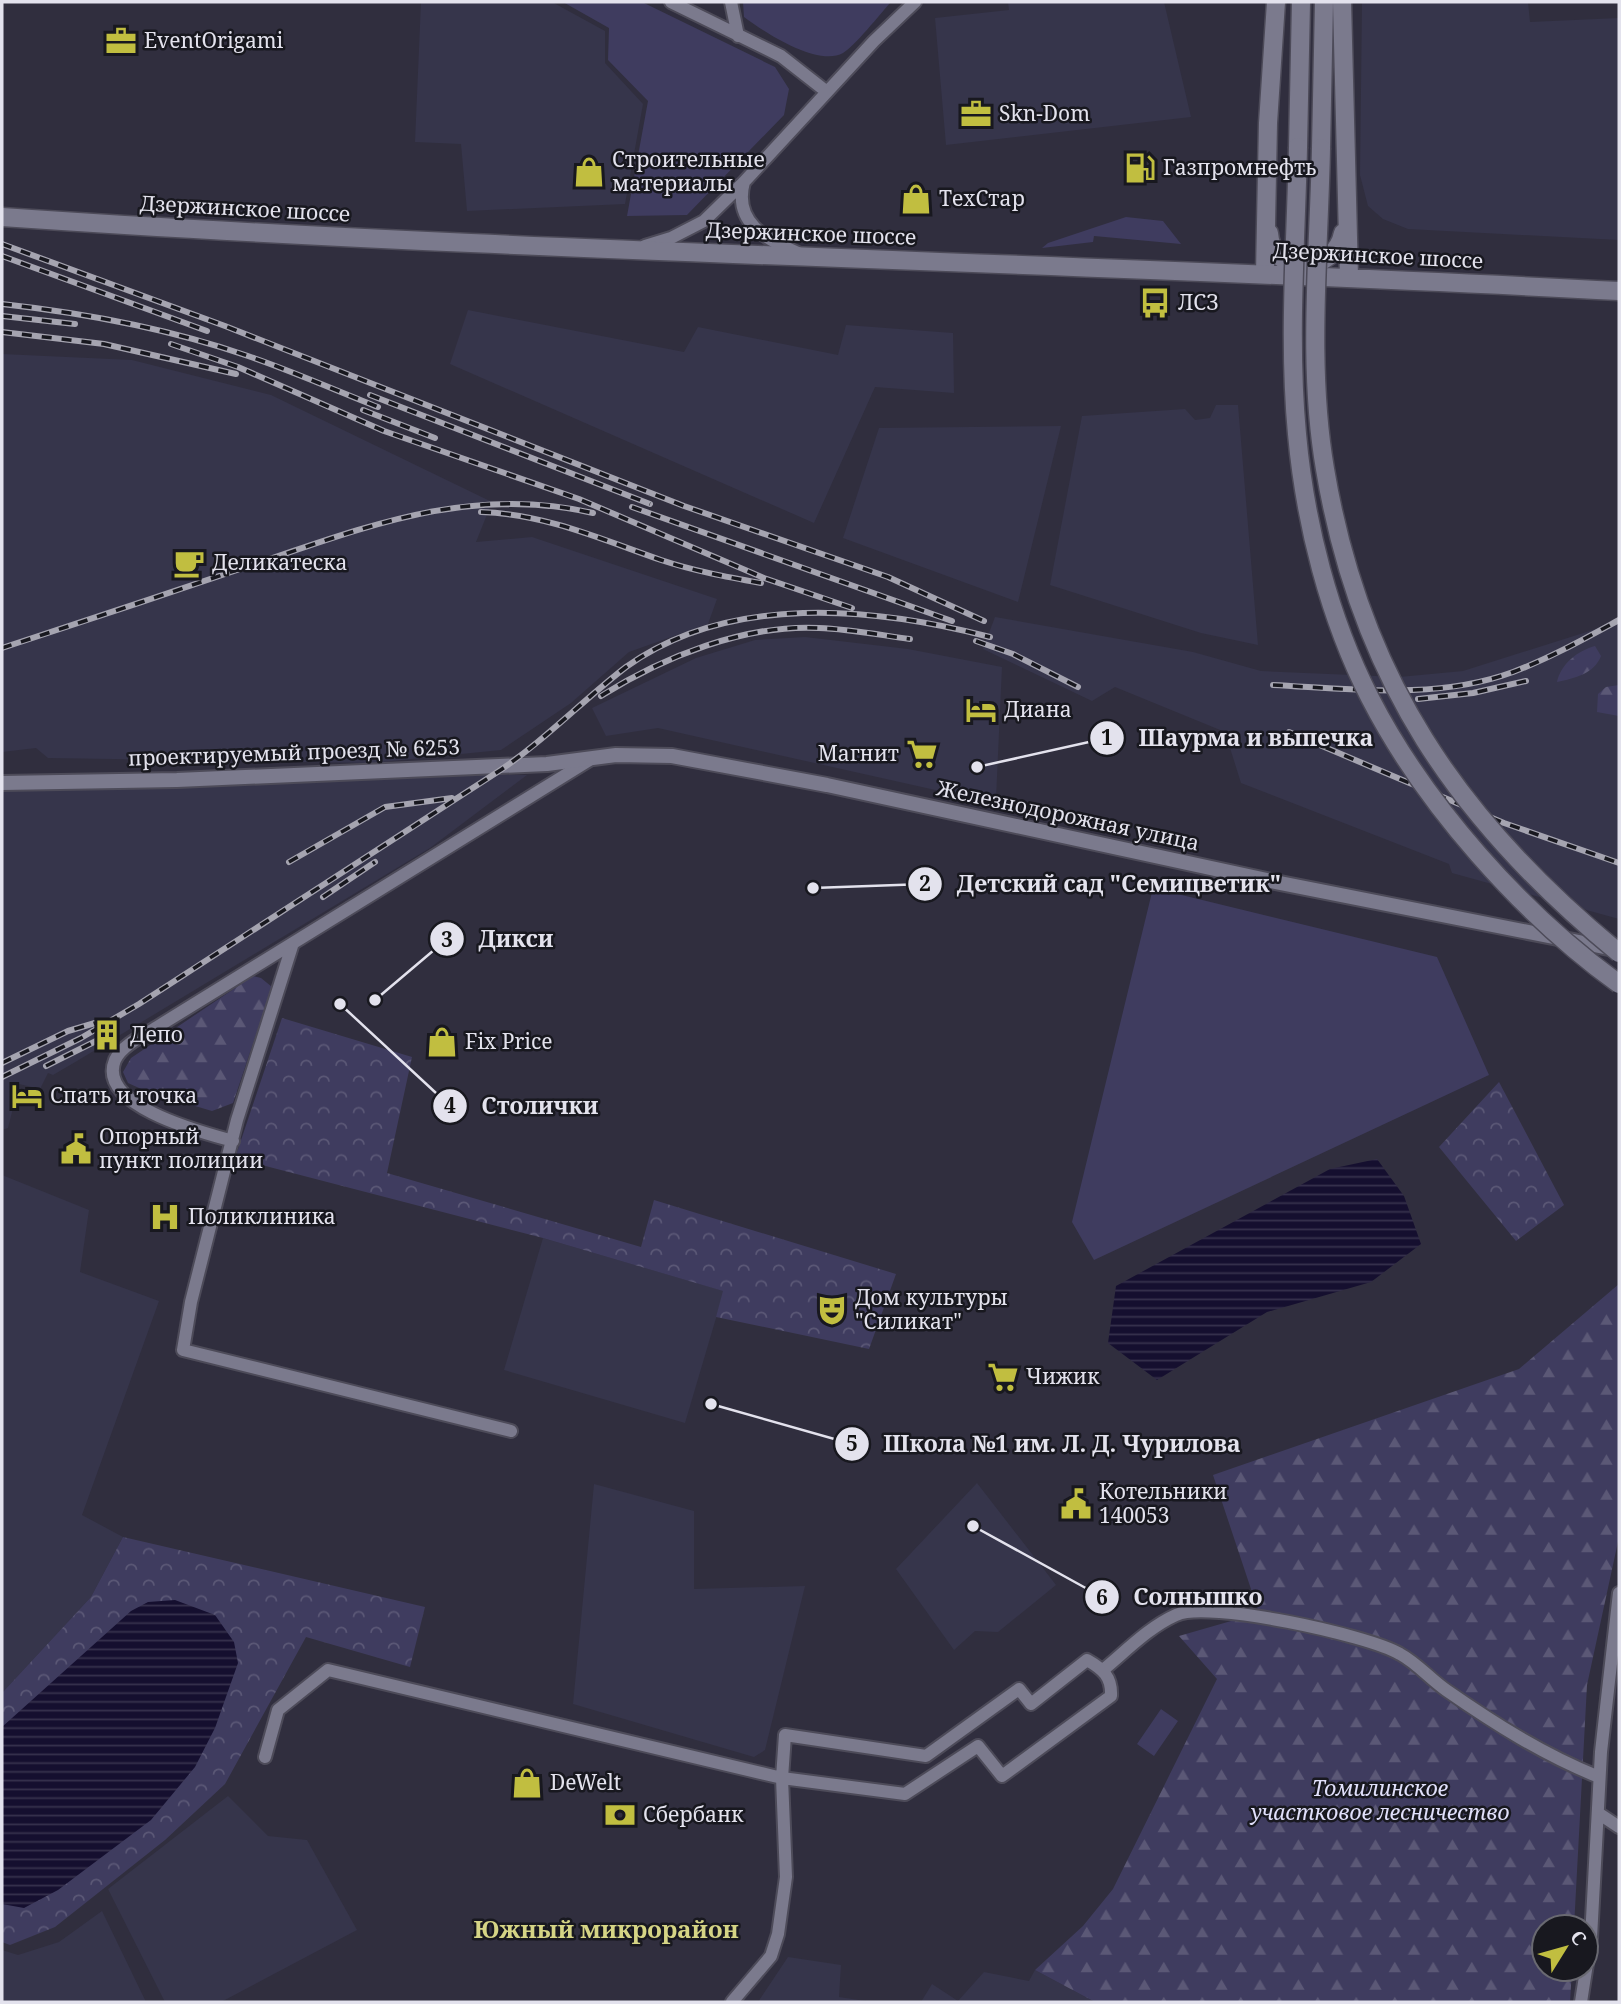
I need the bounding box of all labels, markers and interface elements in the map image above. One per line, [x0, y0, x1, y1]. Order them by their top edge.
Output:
office icon: EventOrigami [104, 24, 138, 58]
place label: EventOrigami [144, 26, 284, 54]
office icon: Skn-Dom [959, 97, 993, 131]
place label: Skn-Dom [999, 99, 1090, 127]
place label: Строительные материалы [612, 145, 765, 197]
fuel station icon: Газпромнефть [1123, 151, 1157, 185]
place label: Газпромнефть [1163, 153, 1316, 181]
shop icon: Строительные материалы [572, 155, 606, 189]
shop icon: ТехСтар [899, 182, 933, 216]
place label: ТехСтар [939, 184, 1025, 212]
street label: Дзержинское шоссе [139, 189, 351, 227]
street label: Дзержинское шоссе [705, 215, 917, 251]
street label: Дзержинское шоссе [1272, 236, 1484, 274]
bus stop icon: ЛСЗ [1138, 286, 1172, 320]
place label: ЛСЗ [1178, 288, 1219, 316]
cafe icon: Деликатеска [172, 546, 206, 580]
place label: Деликатеска [212, 548, 347, 576]
hotel icon: Диана [964, 693, 998, 727]
place label: Диана [1004, 695, 1072, 723]
callout: Шаурма и выпечка [1090, 716, 1387, 760]
text: Шаурма и выпечка [1139, 721, 1373, 753]
text: 1 [1101, 723, 1113, 751]
street label: проектируемый проезд № 6253 [128, 732, 460, 772]
supermarket icon: Магнит [905, 737, 939, 771]
place label: Магнит [818, 739, 899, 767]
street label: Железнодорожная улица [933, 773, 1202, 857]
callout: Детский сад "Семицветик" [908, 862, 1295, 906]
text: Детский сад "Семицветик" [957, 867, 1281, 899]
text: 2 [919, 869, 931, 897]
callout: Дикси [430, 917, 567, 961]
text: Дикси [479, 922, 554, 954]
text: 3 [441, 925, 453, 953]
building icon: Депо [90, 1018, 124, 1052]
place label: Депо [130, 1020, 183, 1048]
shop icon: Fix Price [425, 1025, 459, 1059]
place label: Fix Price [465, 1027, 553, 1055]
hotel icon: Спать и точка [10, 1079, 44, 1113]
place label: Спать и точка [50, 1081, 197, 1109]
callout: Столички [432, 1084, 612, 1128]
text: Столички [482, 1089, 599, 1121]
text: 4 [444, 1091, 456, 1119]
place label: Опорный пункт полиции [99, 1122, 263, 1174]
public building icon: Опорный пункт полиции [59, 1132, 93, 1166]
hospital icon: Поликлиника [148, 1200, 182, 1234]
place label: Поликлиника [188, 1202, 336, 1230]
place label: Дом культуры "Силикат" [855, 1283, 1008, 1335]
theatre icon: Дом культуры "Силикат" [815, 1293, 849, 1327]
supermarket icon: Чижик [986, 1360, 1020, 1394]
place label: Чижик [1026, 1362, 1100, 1390]
callout: Школа №1 им. Л. Д. Чурилова [835, 1422, 1255, 1466]
text: Школа №1 им. Л. Д. Чурилова [883, 1427, 1241, 1459]
text: 5 [846, 1429, 858, 1457]
place label: Котельники 140053 [1099, 1477, 1227, 1529]
public building icon: Котельники 140053 [1059, 1487, 1093, 1521]
callout: Солнышко [1084, 1575, 1277, 1619]
text: Солнышко [1133, 1580, 1263, 1612]
text: 6 [1096, 1583, 1108, 1611]
shop icon: DeWelt [510, 1766, 544, 1800]
place label: DeWelt [550, 1768, 621, 1796]
park label: Томилинское участковое лесничество [1249, 1774, 1510, 1826]
bank icon: Сбербанк [603, 1798, 637, 1832]
place label: Сбербанк [643, 1800, 744, 1828]
district label: Южный микрорайон [473, 1912, 739, 1945]
north arrow [1530, 1913, 1600, 1983]
text: С [1564, 1925, 1593, 1951]

